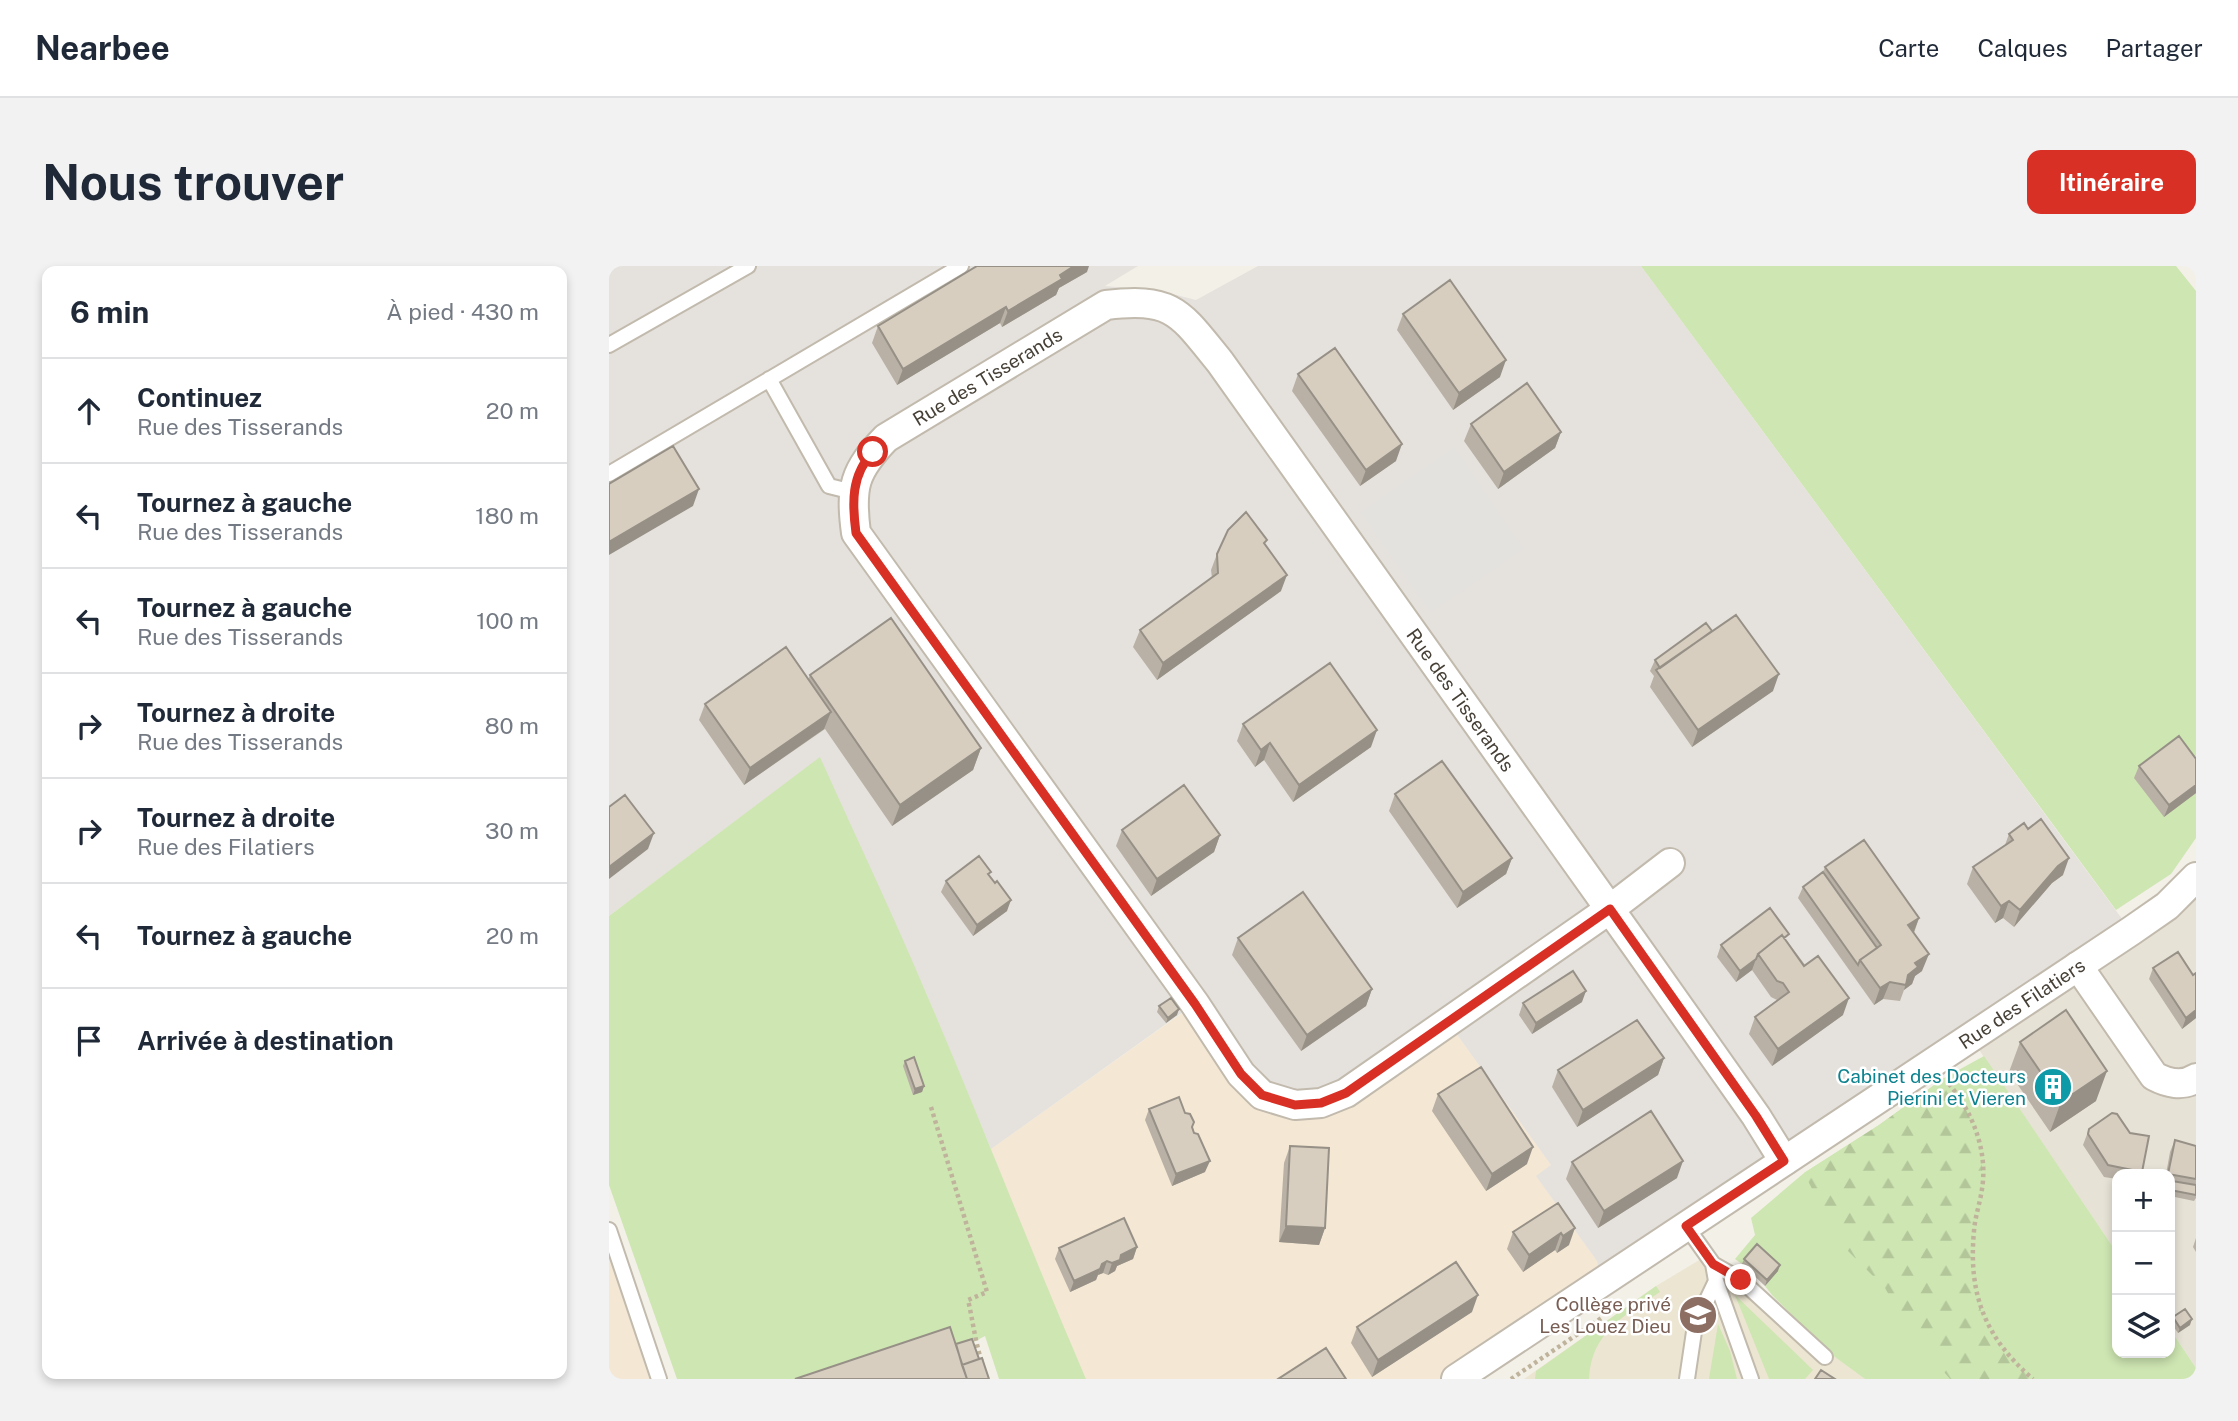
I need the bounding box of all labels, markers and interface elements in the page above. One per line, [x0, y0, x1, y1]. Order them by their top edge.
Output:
text: Nearbee [35, 29, 170, 67]
text: Carte [1878, 34, 1939, 62]
text: Calques [1977, 34, 2068, 62]
text: Partager [2106, 34, 2203, 62]
button: Itinéraire [2027, 150, 2196, 214]
text: Nous trouver [42, 153, 344, 211]
text: 6 min [70, 294, 149, 330]
text: À pied · 430 m [386, 298, 539, 325]
street label: Rue des Tisserands [909, 323, 1066, 430]
text: Continuez [137, 382, 262, 413]
icon: ahead [70, 392, 108, 430]
text: 20 m [486, 397, 539, 424]
text: Rue des Tisserands [137, 413, 343, 440]
route start [857, 436, 888, 467]
text: Tournez à gauche [137, 487, 352, 518]
icon: left [70, 497, 108, 535]
text: 180 m [475, 502, 539, 529]
text: Rue des Tisserands [137, 518, 343, 545]
text: Tournez à gauche [137, 592, 352, 623]
icon: left [70, 602, 108, 640]
text: 100 m [476, 607, 539, 634]
text: Rue des Tisserands [137, 623, 343, 650]
street label: Rue des Tisserands [1402, 624, 1519, 776]
text: Tournez à droite [137, 697, 335, 728]
icon: right [70, 707, 108, 745]
text: 80 m [485, 712, 539, 739]
text: Rue des Tisserands [137, 728, 343, 755]
text: Tournez à droite [137, 802, 335, 833]
icon: right [70, 812, 108, 850]
text: 30 m [485, 817, 539, 844]
text: Rue des Filatiers [137, 833, 315, 860]
icon: left [70, 917, 108, 955]
text: Tournez à gauche [137, 920, 352, 951]
text: 20 m [486, 922, 539, 949]
street label: Rue des Filatiers [1955, 954, 2089, 1053]
icon: arrive [70, 1022, 108, 1060]
text: Arrivée à destination [137, 1025, 394, 1056]
place label: Cabinet des Docteurs Pierini et Vieren [1837, 1065, 2026, 1109]
building icon: Cabinet des Docteurs Pierini et Vieren [2032, 1066, 2074, 1108]
map controls [2112, 1169, 2175, 1358]
button: + [2112, 1169, 2175, 1232]
button: − [2112, 1232, 2175, 1295]
route end [1725, 1264, 1756, 1295]
place label: Collège privé Les Louez Dieu [1539, 1293, 1671, 1337]
school or university icon: Collège privé Les Louez Dieu [1677, 1294, 1719, 1336]
button: layers [2112, 1295, 2175, 1358]

